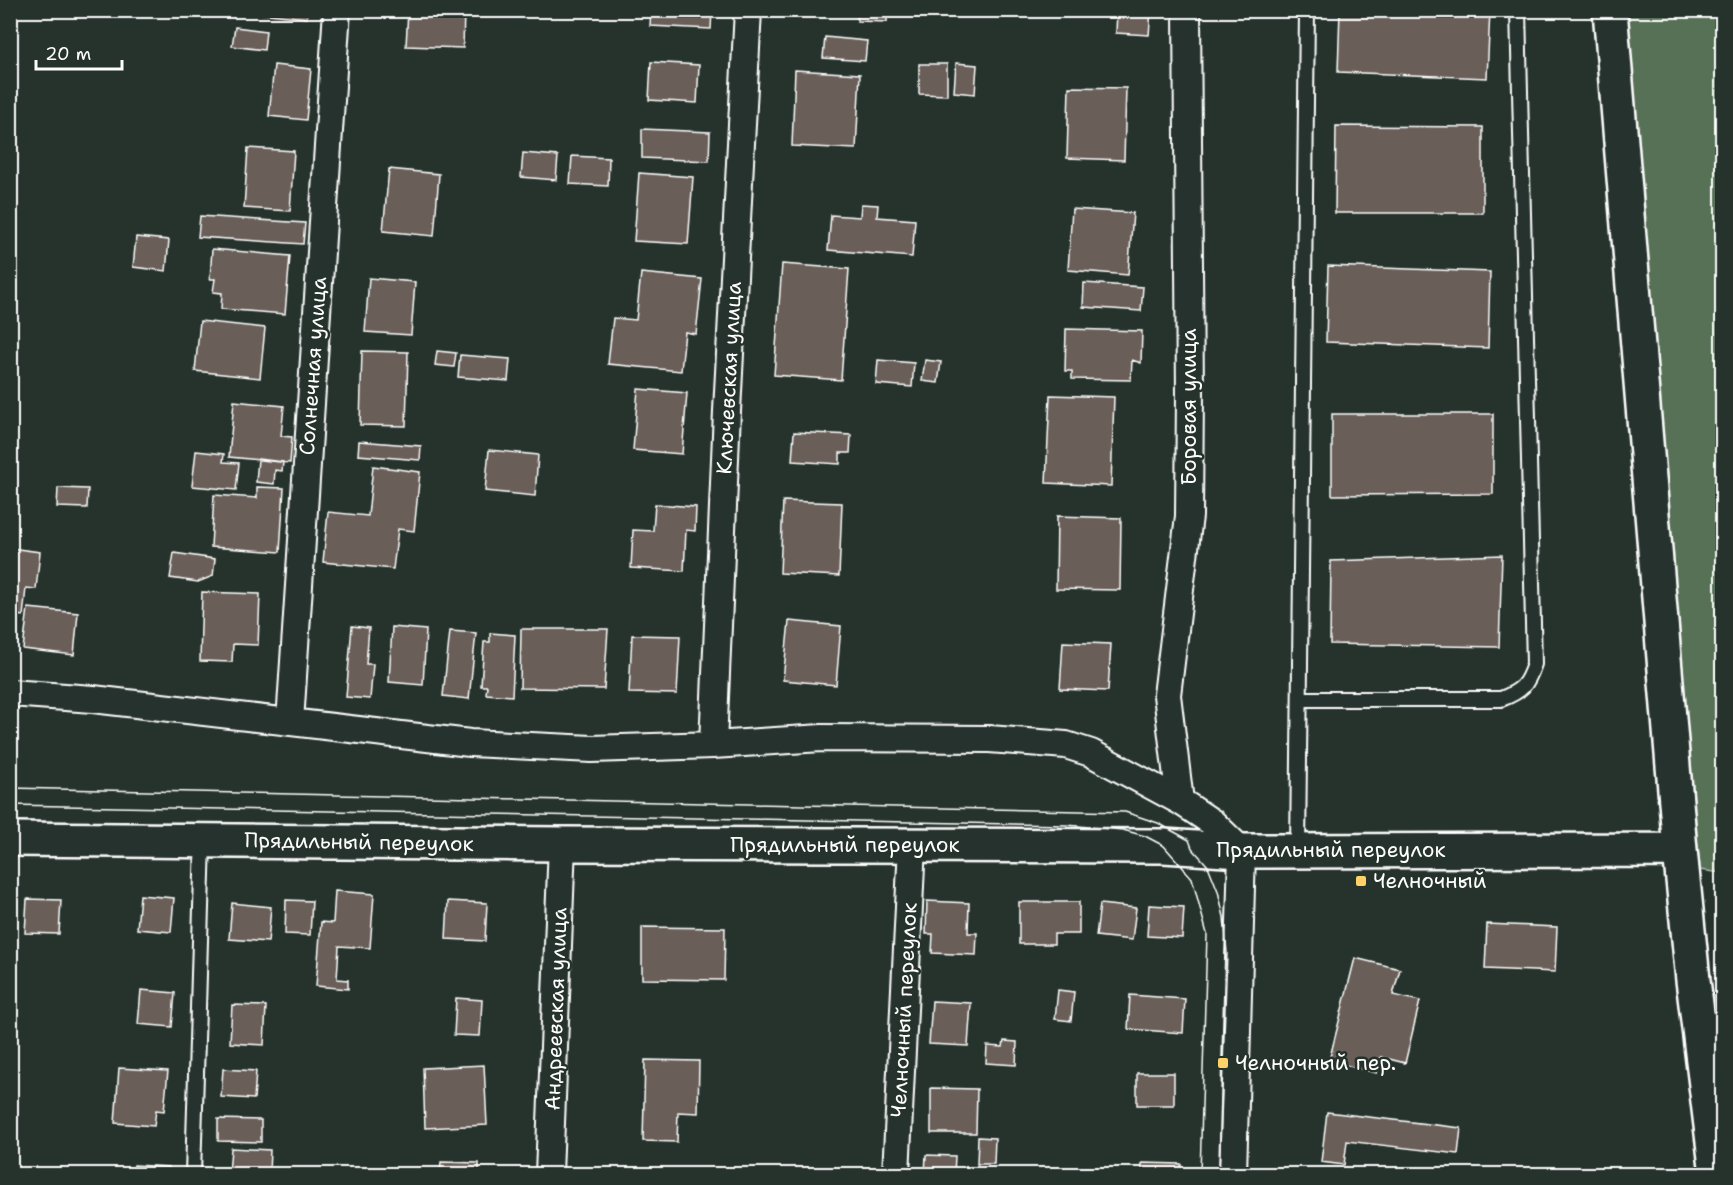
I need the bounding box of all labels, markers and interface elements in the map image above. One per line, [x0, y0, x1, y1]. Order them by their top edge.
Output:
scale bar [36, 33, 122, 71]
text: 20 m [45, 42, 91, 66]
street label: Солнечная улица [293, 276, 333, 456]
street label: Ключевская улица [710, 281, 748, 475]
street label: Боровая улица [1175, 328, 1203, 486]
street label: Прядильный переулок [244, 826, 474, 858]
street label: Прядильный переулок [730, 831, 960, 859]
street label: Прядильный переулок [1216, 836, 1446, 864]
place label: Челночный [1373, 867, 1487, 895]
marker: Челночный [1354, 874, 1368, 888]
street label: Челночный переулок [884, 902, 924, 1118]
street label: Андреевская улица [538, 907, 574, 1111]
place label: Челночный пер. [1235, 1049, 1396, 1077]
marker: Челночный пер. [1216, 1056, 1230, 1070]

